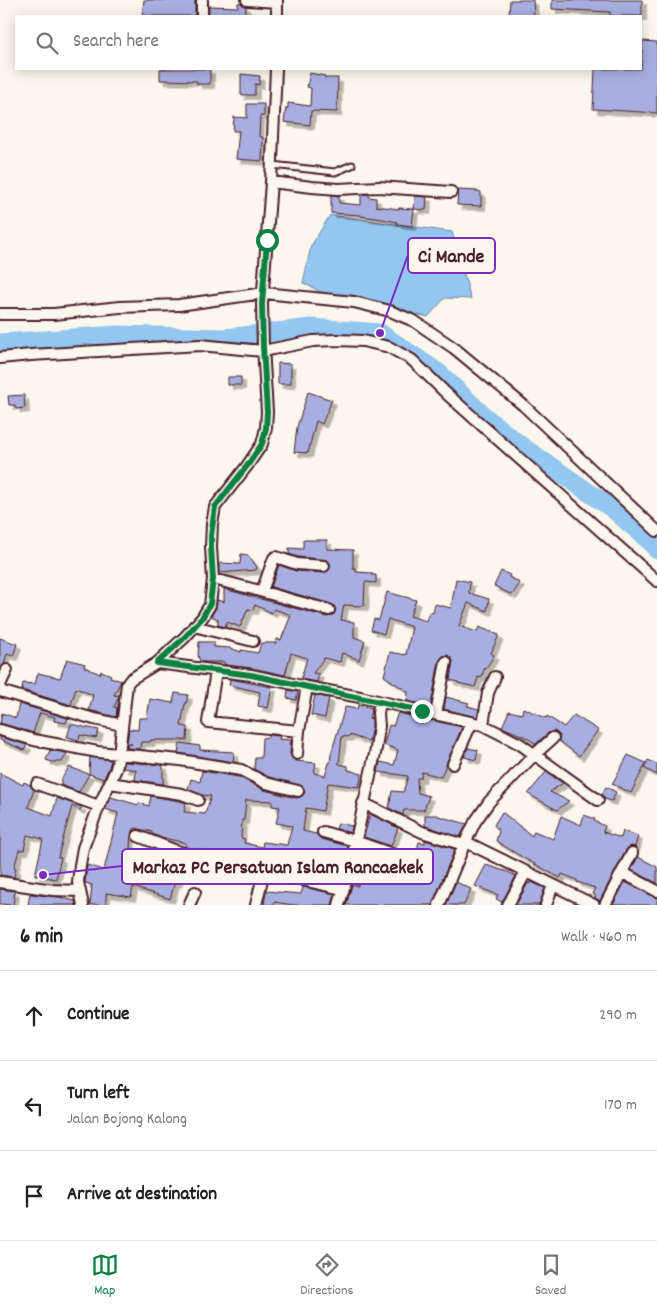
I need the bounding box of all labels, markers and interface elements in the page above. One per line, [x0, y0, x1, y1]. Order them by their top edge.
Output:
search box [15, 15, 642, 70]
icon: search [33, 29, 61, 57]
text: Search here [73, 29, 159, 56]
route start [256, 229, 279, 252]
callout: Ci Mande [408, 238, 495, 273]
text: Ci Mande [418, 244, 485, 272]
route end [411, 700, 434, 723]
callout: Markaz PC Persatuan Islam Rancaekek [122, 849, 433, 884]
text: Markaz PC Persatuan Islam Rancaekek [133, 855, 423, 883]
text: 6 min [20, 923, 63, 953]
text: Walk · 460 m [561, 926, 637, 949]
icon: ahead [20, 1002, 48, 1030]
text: Continue [67, 1002, 129, 1029]
text: 290 m [599, 1004, 637, 1027]
text: Turn left [67, 1081, 130, 1108]
icon: left [20, 1092, 48, 1120]
text: 170 m [604, 1094, 637, 1117]
text: Jalan Bojong Kalong [67, 1108, 187, 1131]
icon: arrive [20, 1182, 48, 1210]
text: Arrive at destination [67, 1182, 217, 1209]
tab: Map [91, 1251, 119, 1301]
tab: Directions [300, 1251, 353, 1301]
tab: Saved [535, 1251, 566, 1301]

